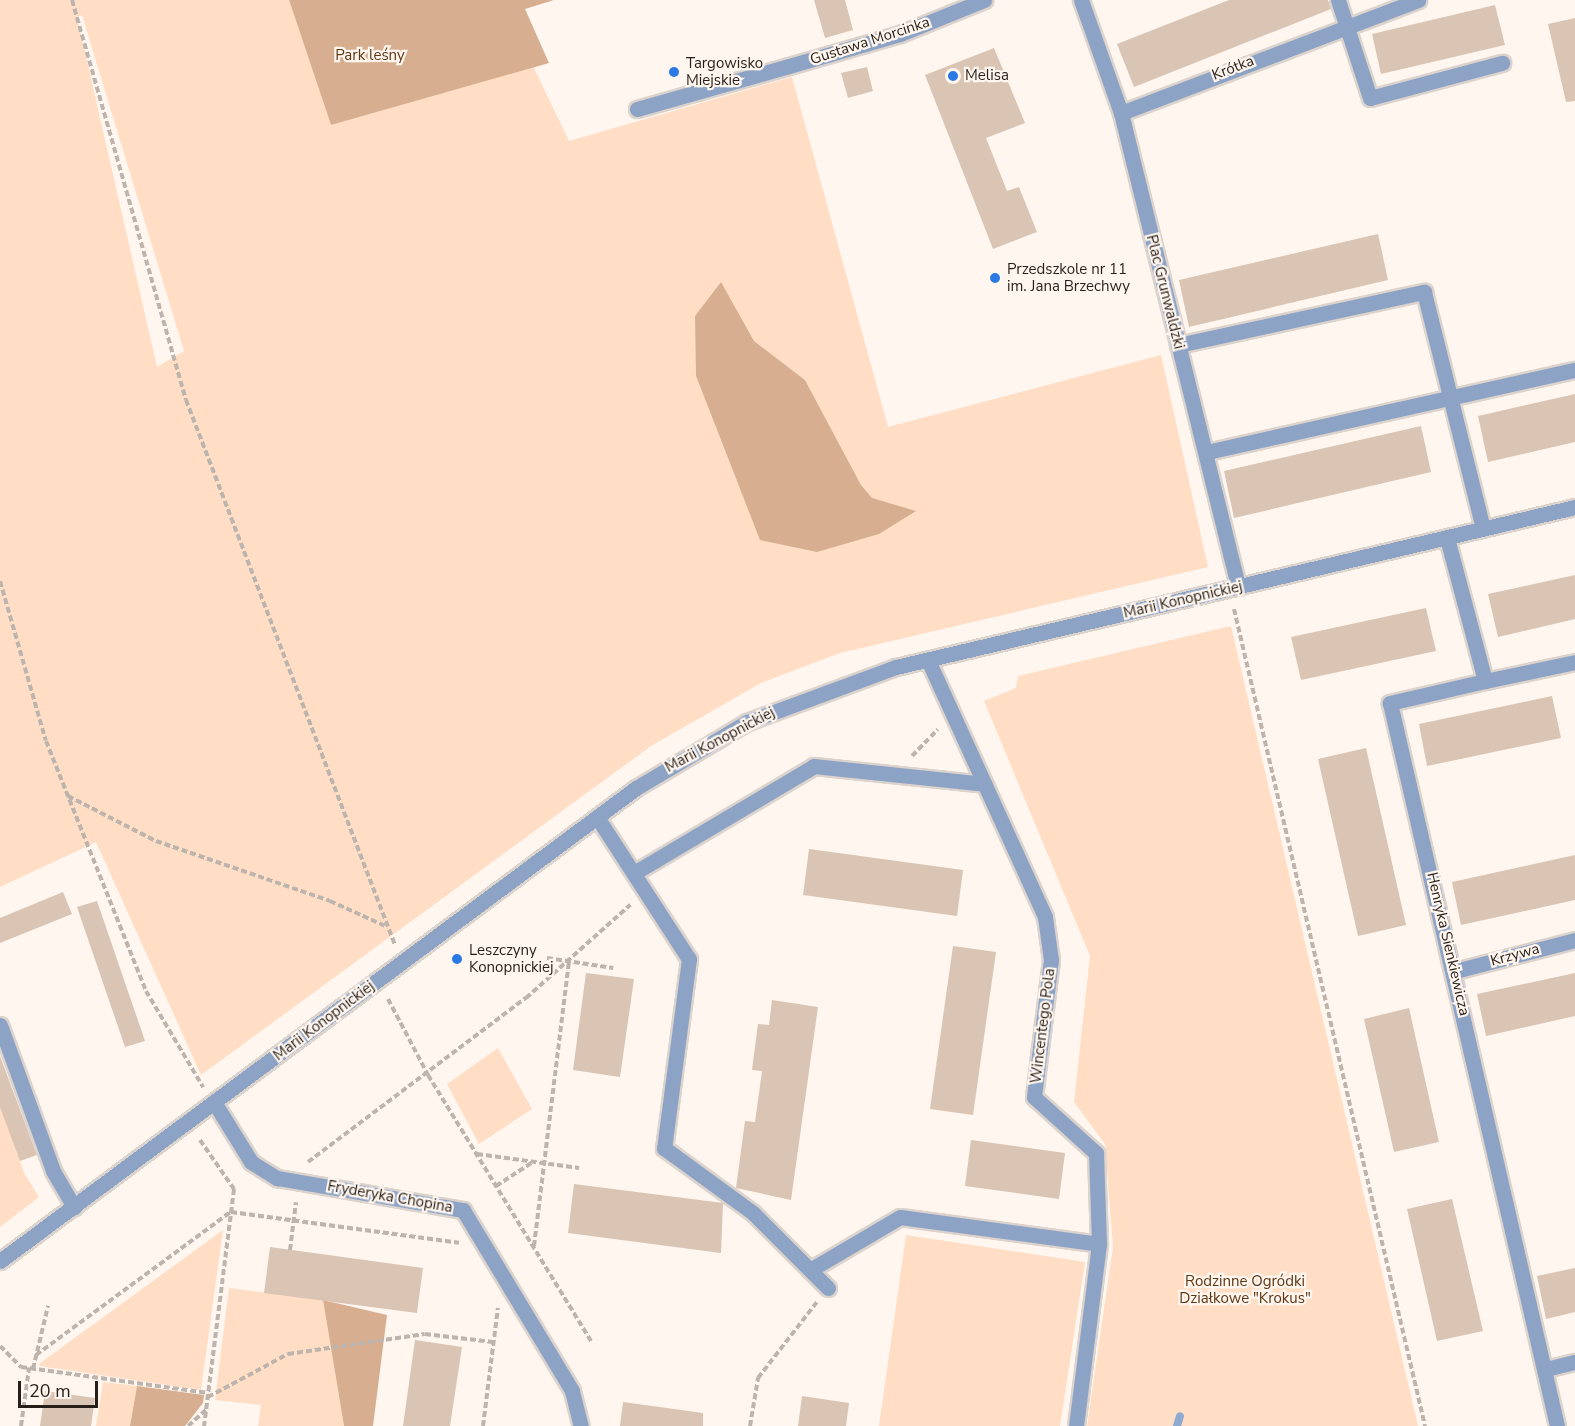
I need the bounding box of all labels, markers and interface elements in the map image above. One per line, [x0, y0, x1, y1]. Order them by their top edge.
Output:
street label: Gustawa Morcinka [808, 13, 932, 69]
park label: Park leśny [335, 47, 405, 65]
street label: Krótka [1209, 52, 1257, 84]
place label: Targowisko Miejskie [686, 54, 763, 89]
marker: Targowisko Miejskie [667, 65, 681, 79]
place label: Melisa [965, 67, 1009, 85]
marker: Melisa [946, 69, 960, 83]
street label: Plac Grunwaldzki [1142, 233, 1188, 351]
place label: Przedszkole nr 11 im. Jana Brzechwy [1007, 260, 1130, 295]
marker: Przedszkole nr 11 im. Jana Brzechwy [988, 271, 1002, 285]
street label: Marii Konopnickiej [1122, 578, 1244, 622]
street label: Marii Konopnickiej [662, 704, 778, 776]
street label: Henryka Sienkiewicza [1423, 871, 1473, 1017]
street label: Krzywa [1489, 940, 1541, 970]
place label: Leszczyny Konopnickiej [469, 941, 554, 976]
marker: Leszczyny Konopnickiej [450, 952, 464, 966]
street label: Wincentego Pola [1027, 967, 1059, 1085]
street label: Marii Konopnickiej [270, 977, 378, 1065]
street label: Fryderyka Chopina [326, 1177, 454, 1217]
park label: Rodzinne Ogródki Działkowe "Krokus" [1179, 1272, 1311, 1307]
scale bar [21, 1369, 100, 1407]
text: 20 m [29, 1379, 71, 1403]

